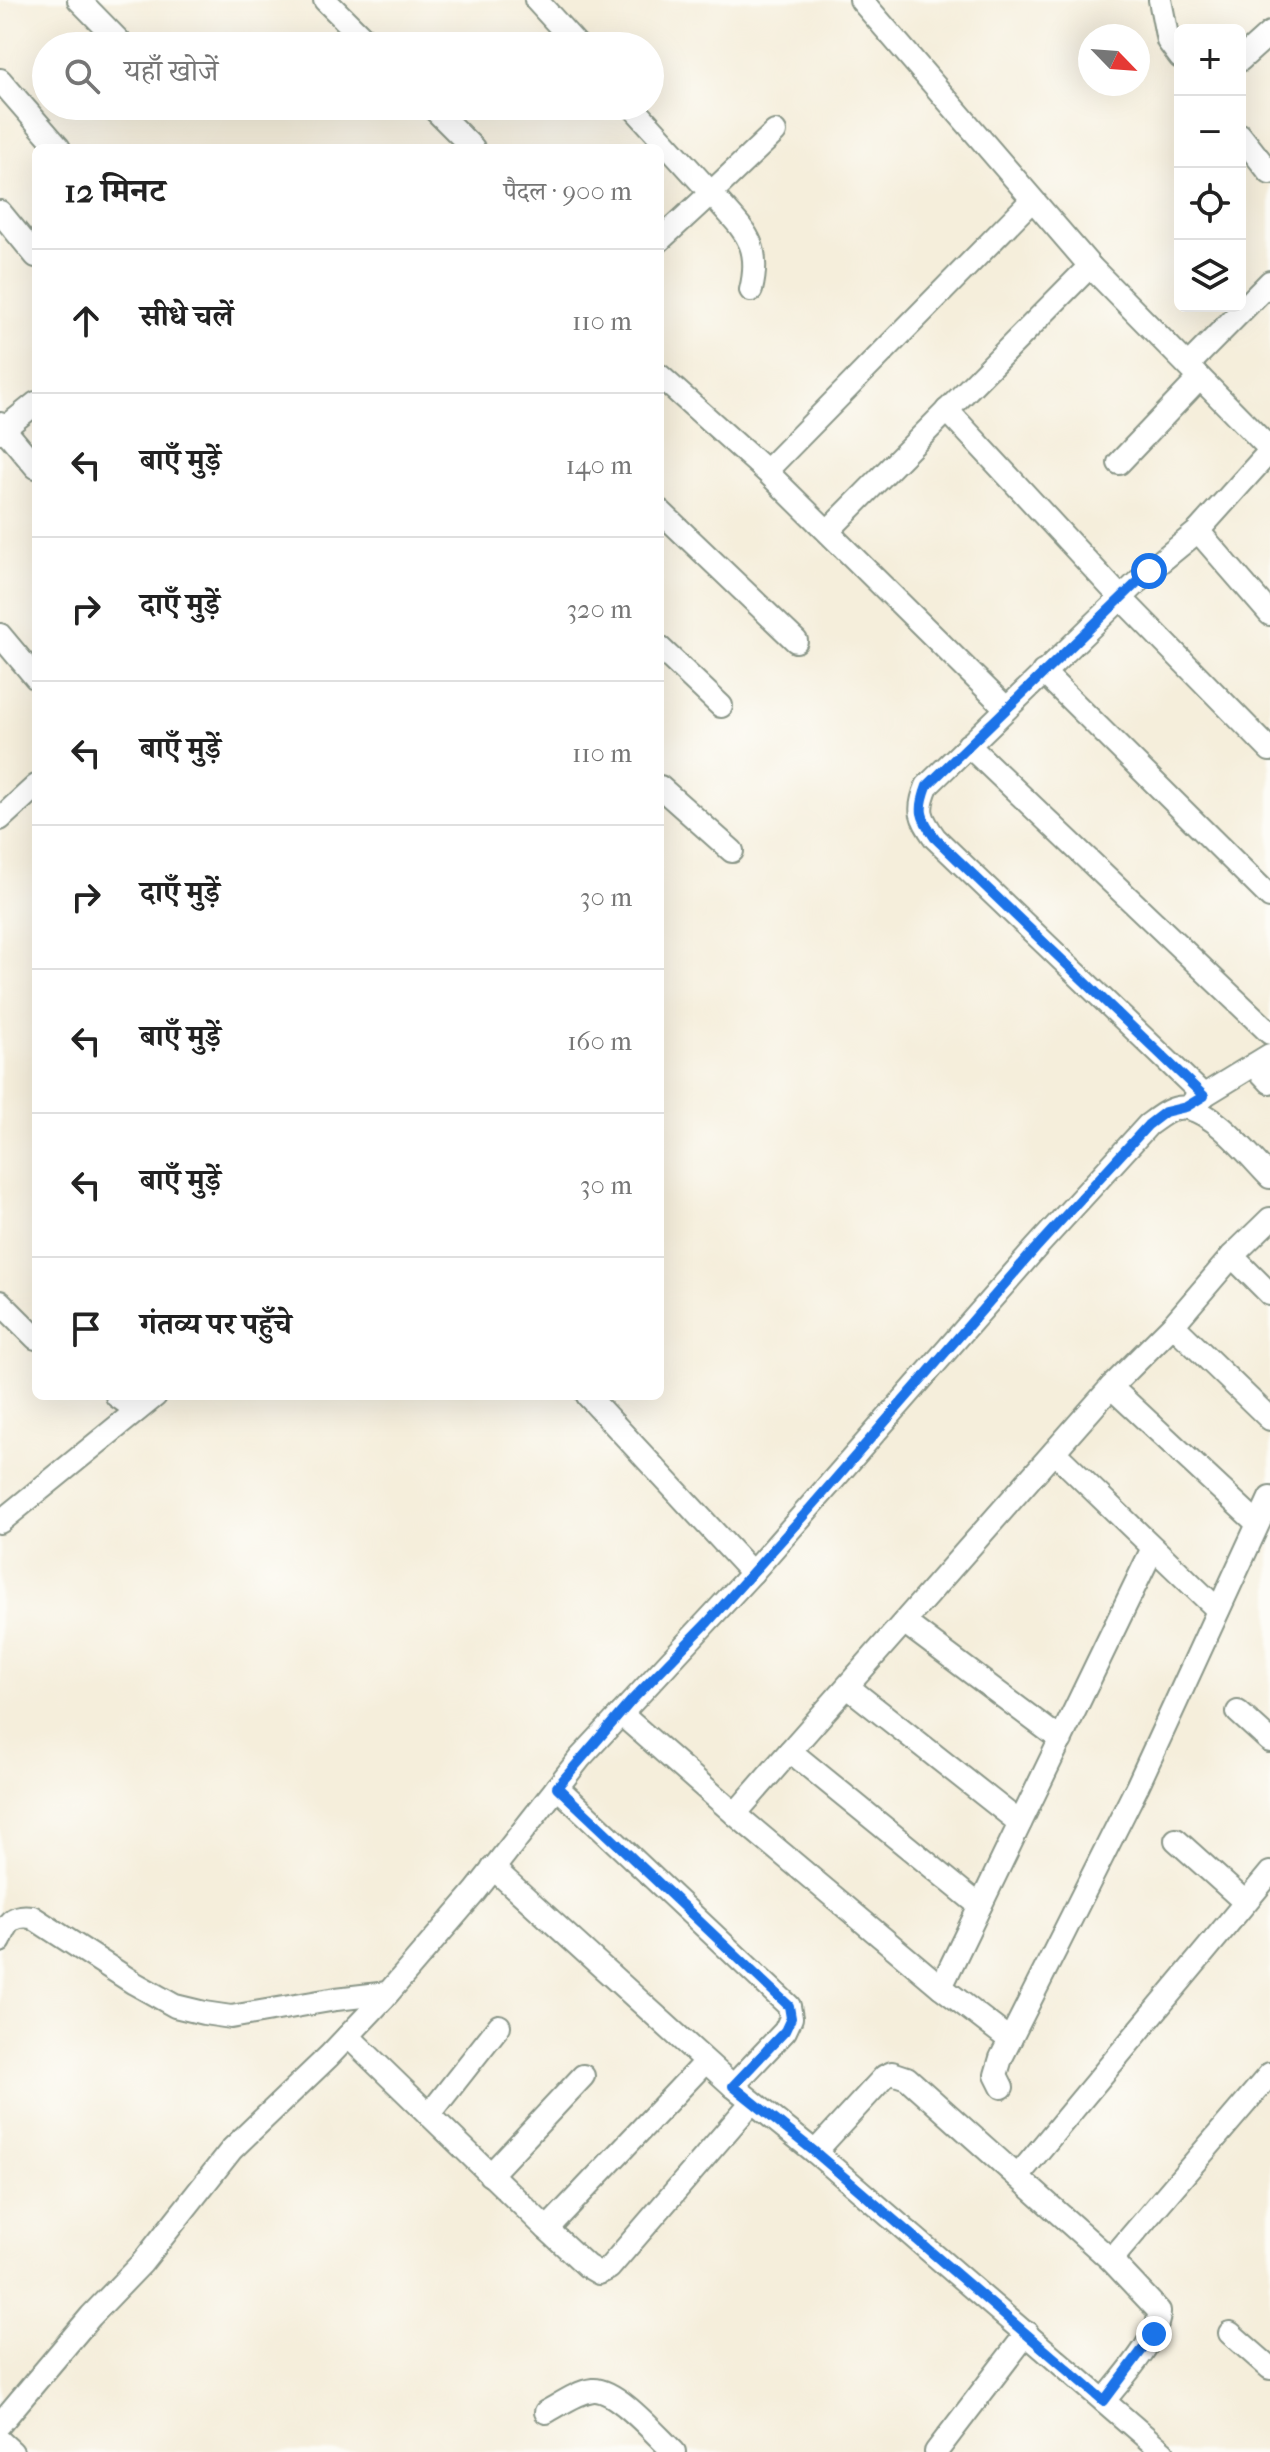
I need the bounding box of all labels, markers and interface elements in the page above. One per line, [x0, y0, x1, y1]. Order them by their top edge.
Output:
north arrow [1078, 24, 1150, 96]
map controls [1174, 24, 1246, 312]
button: + [1174, 24, 1246, 96]
search box [32, 32, 664, 120]
icon: search [60, 54, 104, 98]
text: यहाँ खोजें [124, 54, 218, 89]
button: − [1174, 96, 1246, 168]
button: locate [1174, 168, 1246, 240]
text: 12 मिनट [64, 171, 165, 211]
text: पैदल · 900 m [504, 176, 632, 207]
button: layers [1174, 240, 1246, 312]
icon: ahead [64, 299, 108, 343]
text: सीधे चलें [140, 299, 233, 334]
text: 110 m [572, 306, 632, 337]
icon: left [64, 443, 108, 487]
text: बाएँ मुड़ें [140, 443, 221, 478]
text: 140 m [566, 450, 632, 481]
route start [1131, 553, 1167, 589]
icon: right [64, 587, 108, 631]
text: दाएँ मुड़ें [140, 587, 220, 622]
text: 320 m [566, 594, 632, 625]
icon: left [64, 731, 108, 775]
text: बाएँ मुड़ें [140, 731, 221, 766]
text: 110 m [572, 738, 632, 769]
icon: right [64, 875, 108, 919]
text: दाएँ मुड़ें [140, 875, 220, 910]
text: 30 m [580, 882, 632, 913]
icon: left [64, 1019, 108, 1063]
text: बाएँ मुड़ें [140, 1019, 221, 1054]
text: 160 m [567, 1026, 632, 1057]
icon: left [64, 1163, 108, 1207]
text: बाएँ मुड़ें [140, 1163, 221, 1198]
text: 30 m [580, 1170, 632, 1201]
icon: arrive [64, 1307, 108, 1351]
text: गंतव्य पर पहुँचे [140, 1307, 292, 1342]
route end [1136, 2316, 1172, 2352]

